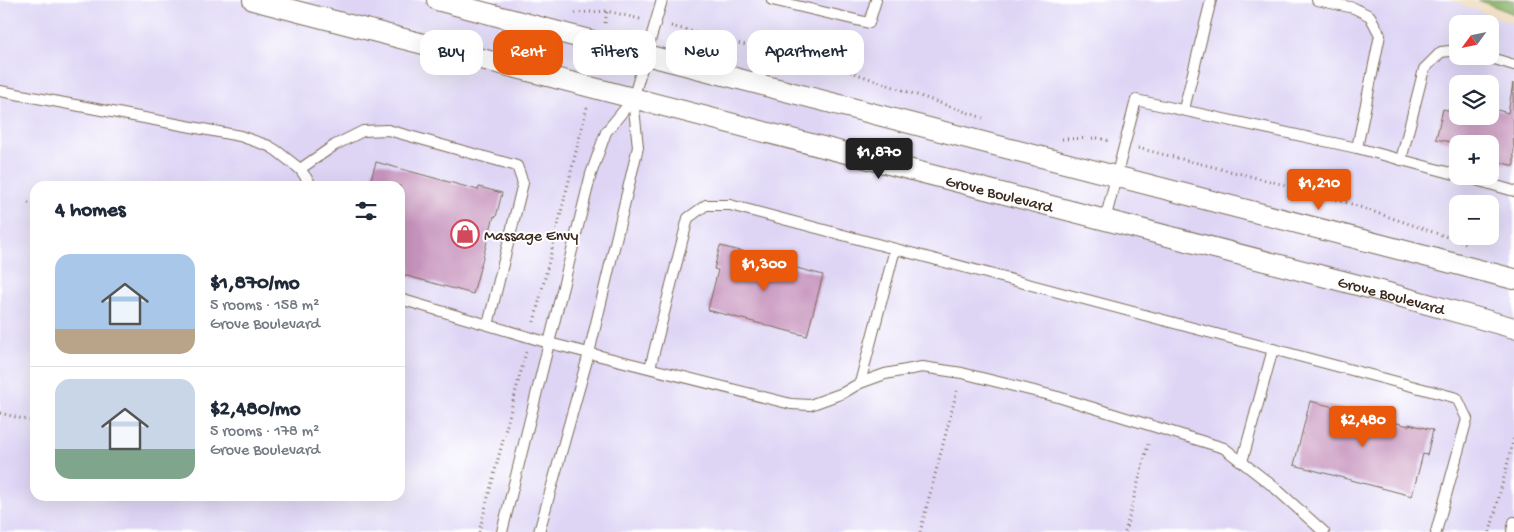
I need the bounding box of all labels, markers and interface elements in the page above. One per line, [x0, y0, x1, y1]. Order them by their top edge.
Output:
north arrow [1449, 15, 1499, 65]
map controls [1449, 15, 1499, 245]
chip: Buy [420, 30, 483, 75]
chip: Rent [493, 30, 563, 75]
chip: Filters [573, 30, 656, 75]
chip: New [666, 30, 737, 75]
chip: Apartment [747, 30, 864, 75]
button: layers [1449, 75, 1499, 125]
button: + [1449, 135, 1499, 185]
pin: $1,870 [838, 138, 920, 180]
text: $1,870 [857, 144, 901, 163]
pin: $1,210 [1278, 168, 1360, 211]
street label: Grove Boulevard [943, 173, 1056, 219]
text: $1,210 [1298, 175, 1340, 194]
button: − [1449, 195, 1499, 245]
icon: filters [352, 197, 380, 225]
text: 4 homes [55, 199, 126, 224]
shop icon: Massage Envy [450, 219, 480, 249]
place label: Massage Envy [484, 228, 578, 247]
pin: $1,300 [723, 250, 805, 292]
text: $1,300 [741, 256, 787, 275]
text: $1,870/mo [210, 272, 300, 297]
icon: home [95, 274, 155, 334]
street label: Grove Boulevard [1335, 274, 1448, 322]
text: 5 rooms · 158 m² [210, 297, 319, 316]
text: Grove Boulevard [210, 316, 320, 335]
text: $2,480/mo [210, 398, 301, 423]
icon: home [95, 399, 155, 459]
pin: $2,480 [1322, 406, 1404, 448]
text: $2,480 [1340, 412, 1386, 431]
text: 5 rooms · 178 m² [210, 423, 319, 442]
text: Grove Boulevard [210, 442, 320, 461]

